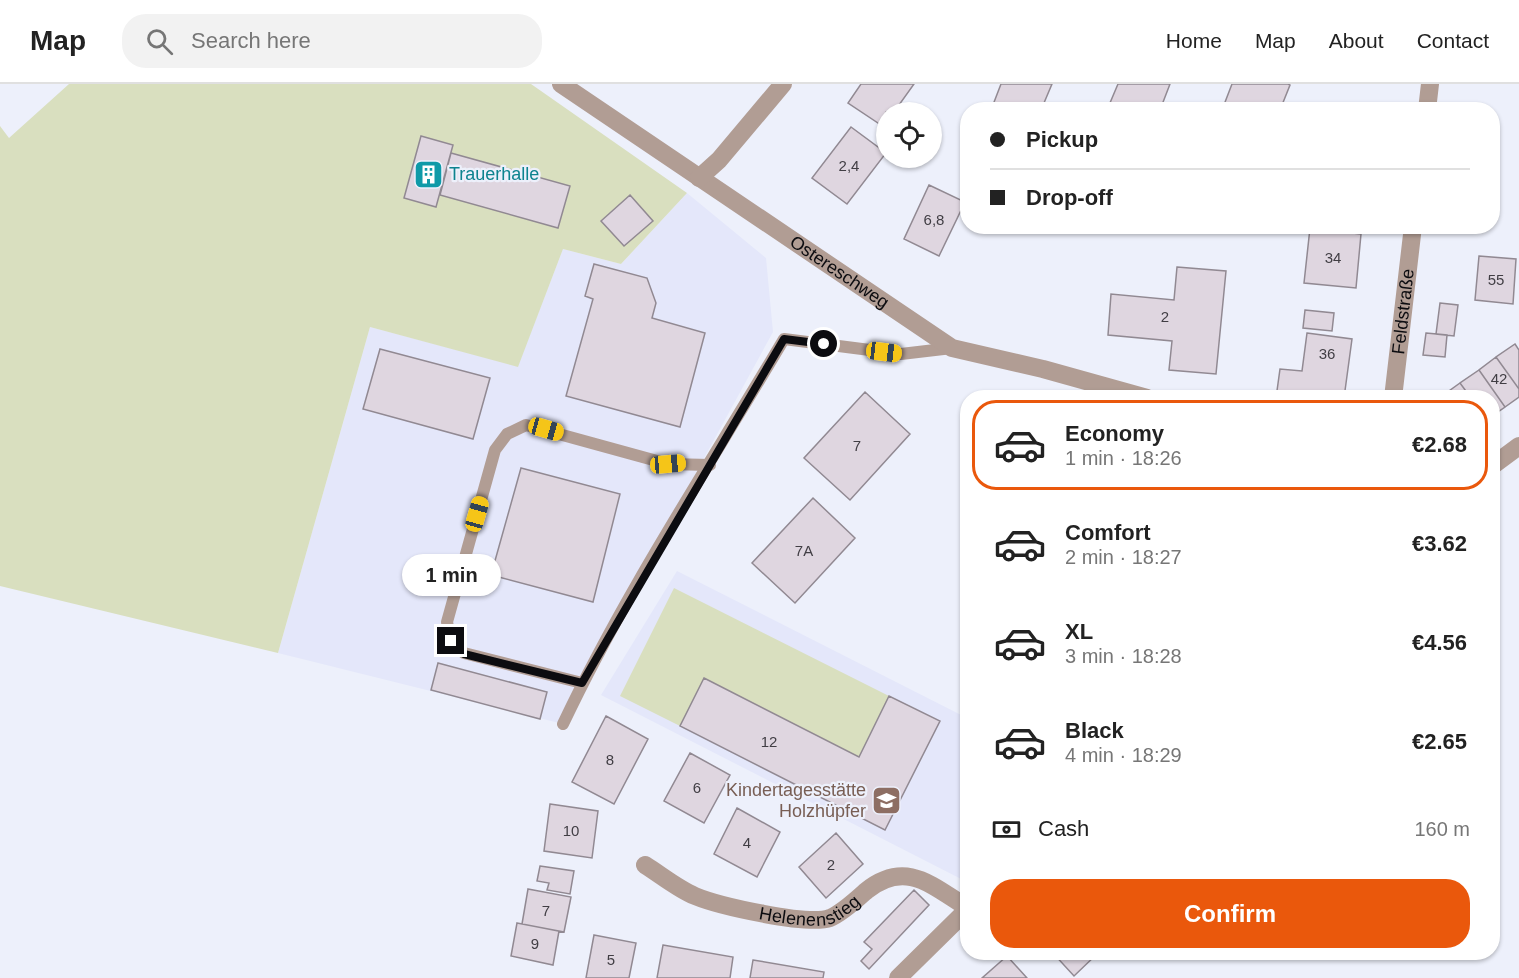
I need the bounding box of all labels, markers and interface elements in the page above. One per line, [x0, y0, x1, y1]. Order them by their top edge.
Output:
search box [122, 14, 542, 68]
text: Map [30, 25, 86, 56]
icon: search [143, 25, 176, 58]
text: Search here [191, 28, 311, 53]
text: Home [1166, 29, 1222, 52]
text: Map [1255, 29, 1296, 52]
text: About [1329, 29, 1384, 52]
text: Contact [1417, 29, 1489, 52]
map controls [876, 102, 942, 168]
button: locate [876, 102, 942, 168]
text: Pickup [1026, 127, 1098, 152]
house number: 2,4 [839, 157, 859, 174]
building icon: Trauerhalle [412, 158, 444, 190]
place label: Trauerhalle [449, 164, 539, 184]
text: Drop-off [1026, 185, 1113, 210]
house number: 6,8 [924, 211, 944, 228]
street label: Ostereschweg [786, 232, 893, 313]
house number: 34 [1325, 249, 1341, 266]
street label: Feldstraße [1388, 268, 1418, 355]
house number: 55 [1488, 271, 1504, 288]
house number: 2 [1161, 308, 1169, 325]
route start [810, 330, 837, 357]
car [865, 341, 903, 363]
house number: 36 [1319, 345, 1335, 362]
house number: 42 [1491, 370, 1507, 387]
car [526, 415, 566, 443]
icon: car [993, 418, 1047, 472]
text: Economy [1065, 421, 1164, 446]
text: €2.68 [1412, 432, 1467, 457]
house number: 7 [853, 437, 861, 454]
text: 1 min · 18:26 [1065, 447, 1182, 469]
car [649, 453, 687, 475]
car [463, 494, 491, 534]
icon: car [993, 517, 1047, 571]
text: Comfort [1065, 520, 1151, 545]
text: €3.62 [1412, 531, 1467, 556]
house number: 7A [795, 542, 813, 559]
text: 2 min · 18:27 [1065, 546, 1182, 568]
callout: 1 min [402, 554, 500, 596]
text: 1 min [425, 564, 478, 586]
icon: car [993, 616, 1047, 670]
text: XL [1065, 619, 1093, 644]
route end [437, 627, 464, 654]
text: €4.56 [1412, 630, 1467, 655]
text: 3 min · 18:28 [1065, 645, 1182, 667]
icon: car [993, 715, 1047, 769]
text: Black [1065, 718, 1124, 743]
text: €2.65 [1412, 729, 1467, 754]
house number: 12 [761, 733, 777, 750]
text: 4 min · 18:29 [1065, 744, 1182, 766]
house number: 8 [606, 751, 614, 768]
house number: 6 [693, 779, 701, 796]
place label: Kindertagesstätte Holzhüpfer [726, 780, 866, 821]
school or university icon: Kindertagesstätte Holzhüpfer [871, 784, 903, 816]
icon: cash [990, 813, 1023, 846]
text: Cash [1038, 816, 1089, 841]
text: 160 m [1414, 818, 1470, 840]
house number: 10 [563, 822, 579, 839]
house number: 4 [743, 834, 751, 851]
house number: 2 [827, 856, 835, 873]
button: Confirm [990, 879, 1470, 948]
street label: Helenenstieg [757, 891, 864, 930]
house number: 7 [542, 902, 550, 919]
house number: 9 [531, 935, 539, 952]
house number: 5 [607, 951, 615, 968]

